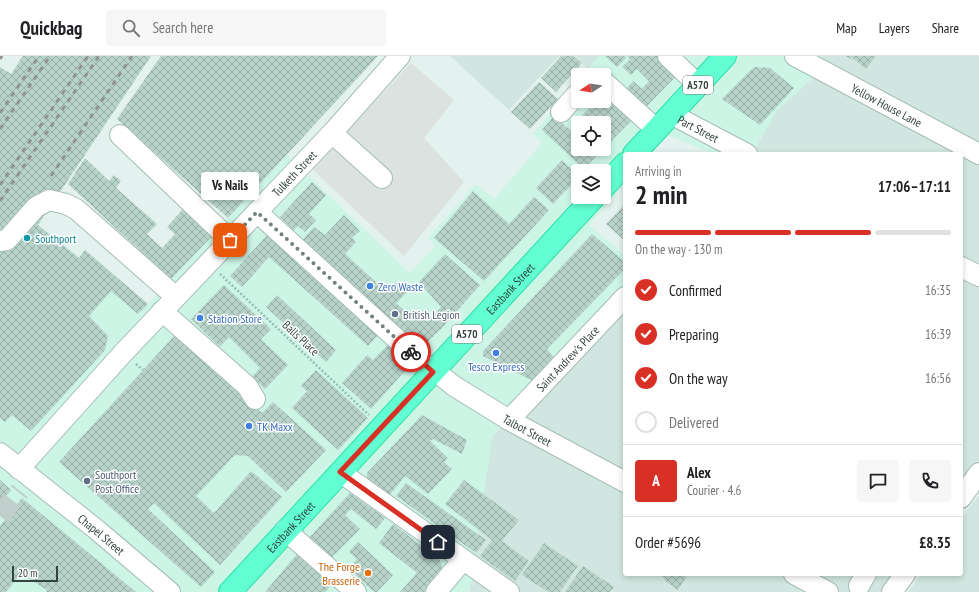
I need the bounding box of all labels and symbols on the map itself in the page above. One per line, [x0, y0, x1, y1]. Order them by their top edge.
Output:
north arrow [571, 68, 611, 108]
road number: A570 [683, 76, 713, 94]
street label: Yellow House Lane [849, 80, 925, 130]
street label: Part Street [675, 111, 722, 146]
street label: Tulketh Street [269, 146, 320, 199]
callout: Vs Nails [201, 172, 259, 200]
pin [213, 223, 247, 257]
place label: Southport [35, 231, 77, 246]
marker: Southport [22, 233, 32, 243]
street label: Eastbank Street [483, 259, 538, 317]
place label: Zero Waste [378, 279, 423, 294]
marker: Zero Waste [365, 281, 375, 291]
place label: British Legion [403, 307, 460, 322]
marker: British Legion [390, 309, 400, 319]
place label: Station Store [208, 311, 262, 326]
marker: Station Store [195, 313, 205, 323]
street label: Balls Place [280, 317, 322, 359]
street label: Saint Andrew's Place [533, 322, 602, 394]
road number: A570 [452, 325, 482, 343]
courier [391, 332, 431, 372]
marker: Tesco Express [491, 348, 501, 358]
place label: Tesco Express [468, 359, 524, 374]
street label: Talbot Street [500, 411, 555, 449]
place label: TK Maxx [257, 419, 293, 434]
marker: TK Maxx [244, 421, 254, 431]
place label: Southport Post Office [95, 467, 139, 496]
marker: Southport Post Office [82, 476, 92, 486]
street label: Eastbank Street [263, 497, 318, 555]
street label: Chapel Street [75, 511, 128, 558]
pin [421, 525, 455, 559]
place label: The Forge Brasserie [318, 559, 360, 588]
scale bar [12, 564, 58, 583]
marker: The Forge Brasserie [363, 568, 373, 578]

